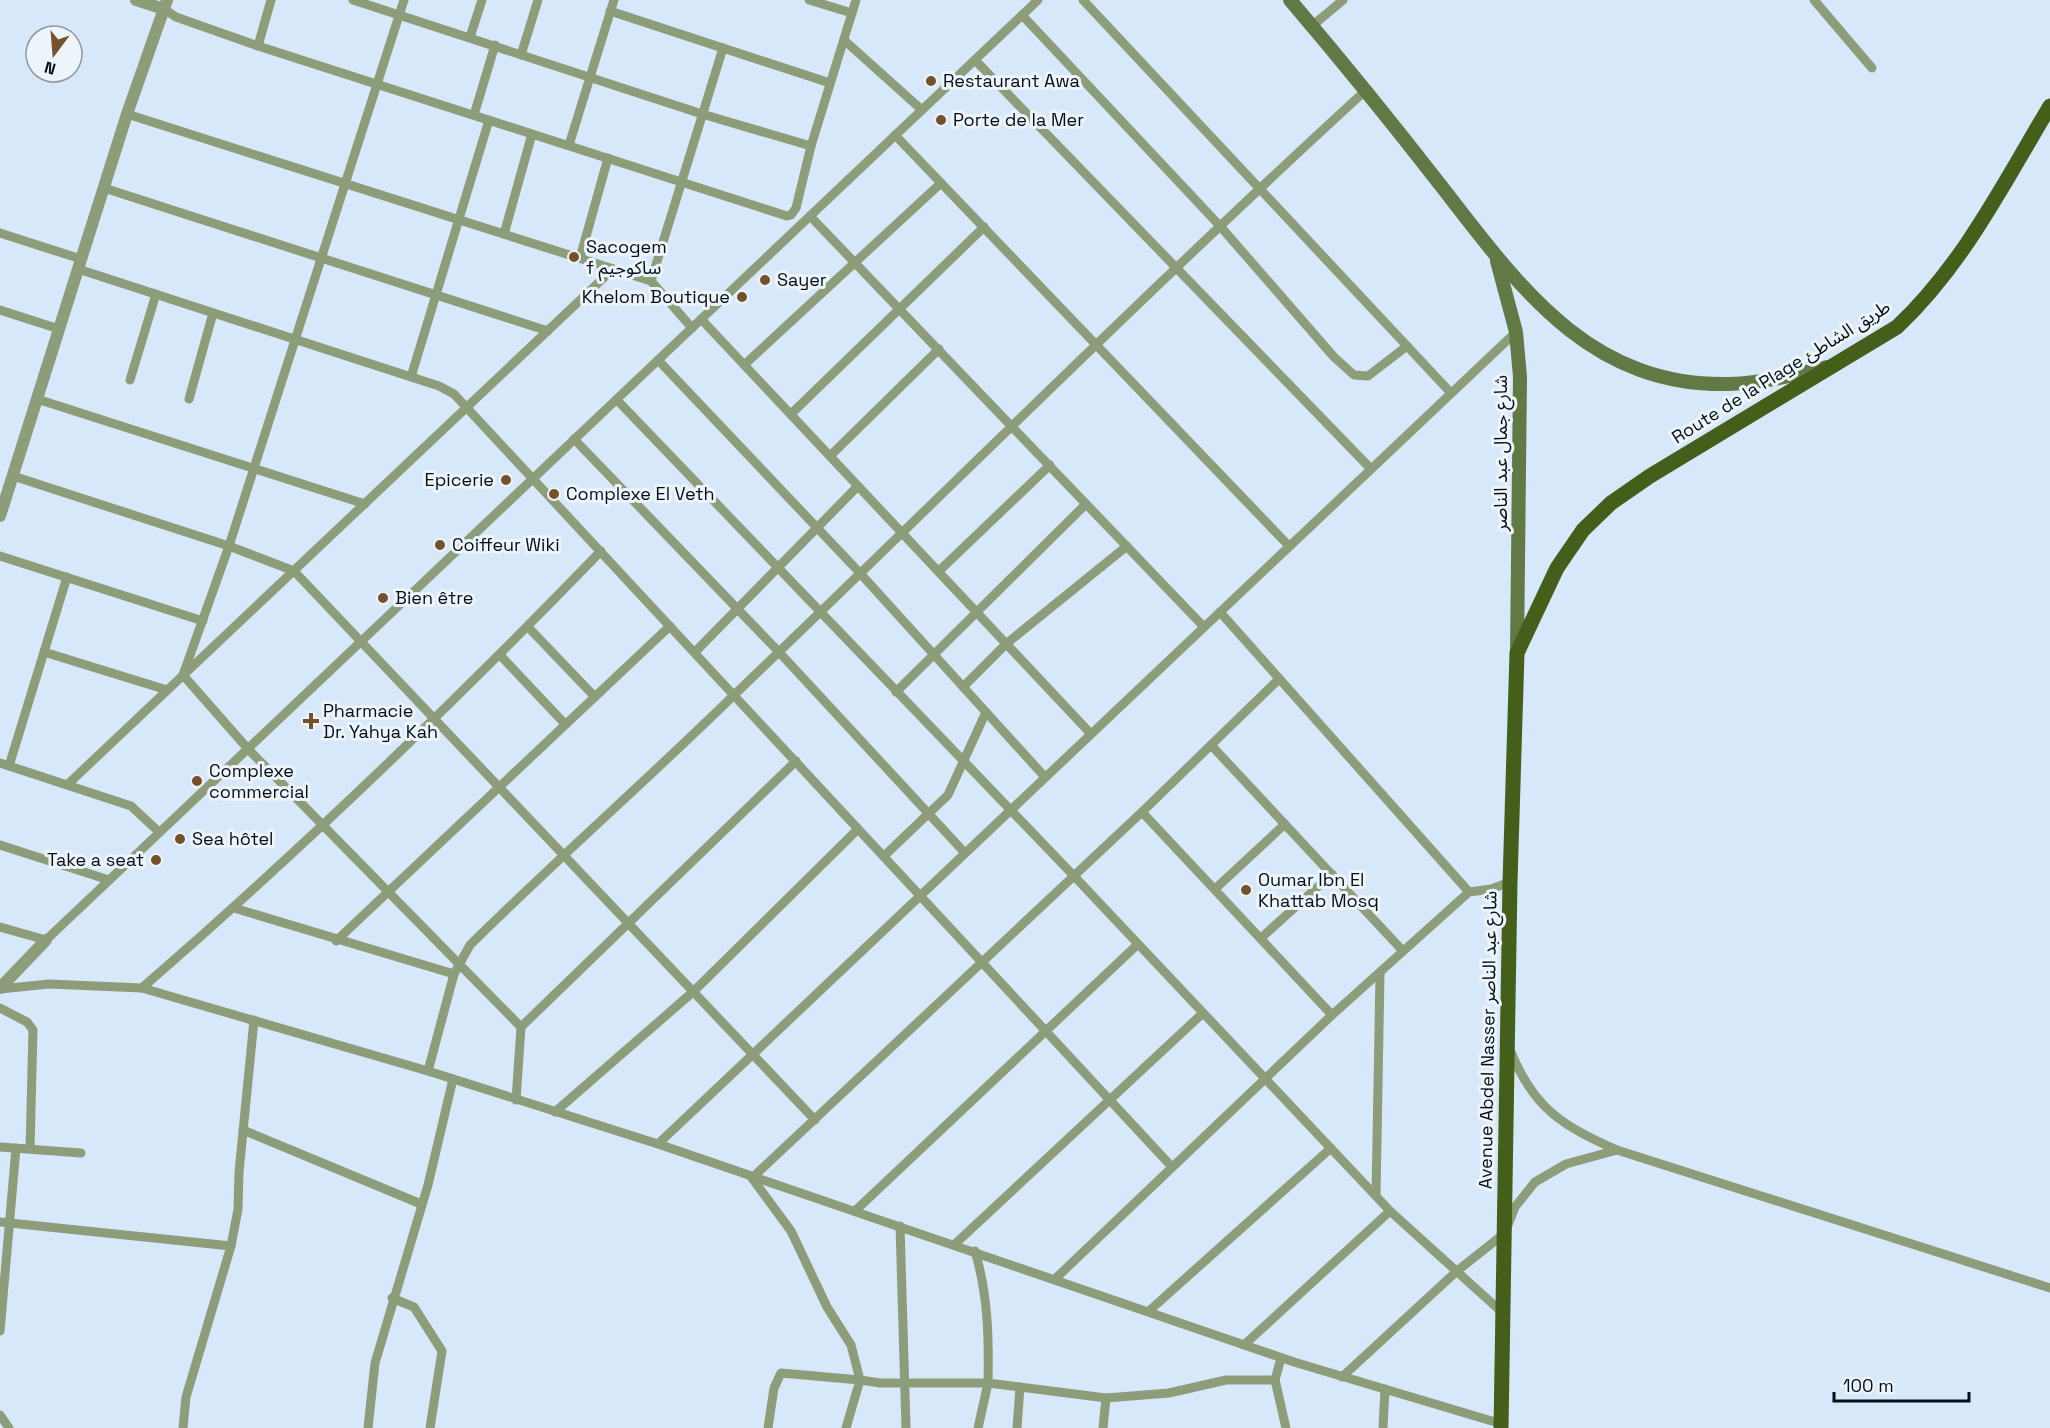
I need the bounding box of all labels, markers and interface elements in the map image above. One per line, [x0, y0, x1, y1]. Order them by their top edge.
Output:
north arrow [24, 24, 84, 84]
text: N [42, 56, 58, 80]
place label: Restaurant Awa [943, 69, 1080, 92]
marker: Restaurant Awa [924, 74, 938, 88]
place label: Porte de la Mer [953, 108, 1084, 131]
marker: Porte de la Mer [934, 113, 948, 127]
place label: Sacogem f ساكوجيم [586, 235, 667, 281]
marker: Sacogem f ساكوجيم [567, 250, 581, 264]
place label: Sayer [777, 268, 827, 291]
marker: Sayer [758, 273, 772, 287]
place label: Khelom Boutique [582, 285, 730, 308]
marker: Khelom Boutique [735, 290, 749, 304]
street label: Route de la Plage طريق الشاطئ [1667, 295, 1894, 448]
street label: شارع جمال عبد الناصر [1489, 375, 1515, 532]
place label: Epicerie [425, 468, 494, 491]
marker: Epicerie [499, 473, 513, 487]
place label: Complexe El Veth [566, 482, 715, 505]
marker: Complexe El Veth [547, 487, 561, 501]
place label: Coiffeur Wiki [452, 533, 560, 556]
marker: Coiffeur Wiki [433, 538, 447, 552]
place label: Bien être [395, 586, 473, 609]
marker: Bien être [376, 591, 390, 605]
place label: Pharmacie Dr. Yahya Kah [323, 699, 438, 743]
marker: Pharmacie Dr. Yahya Kah [304, 714, 318, 728]
place label: Complexe commercial [209, 759, 309, 803]
marker: Complexe commercial [190, 774, 204, 788]
place label: Sea hôtel [192, 827, 274, 850]
marker: Sea hôtel [173, 832, 187, 846]
place label: Take a seat [47, 848, 144, 871]
marker: Take a seat [149, 853, 163, 867]
place label: Oumar Ibn El Khattab Mosq [1258, 868, 1379, 912]
marker: Oumar Ibn El Khattab Mosq [1239, 883, 1253, 897]
street label: Avenue Abdel Nasser شارع عبد الناصر [1473, 891, 1505, 1189]
scale bar [1834, 1365, 1969, 1403]
text: 100 m [1843, 1374, 1894, 1397]

